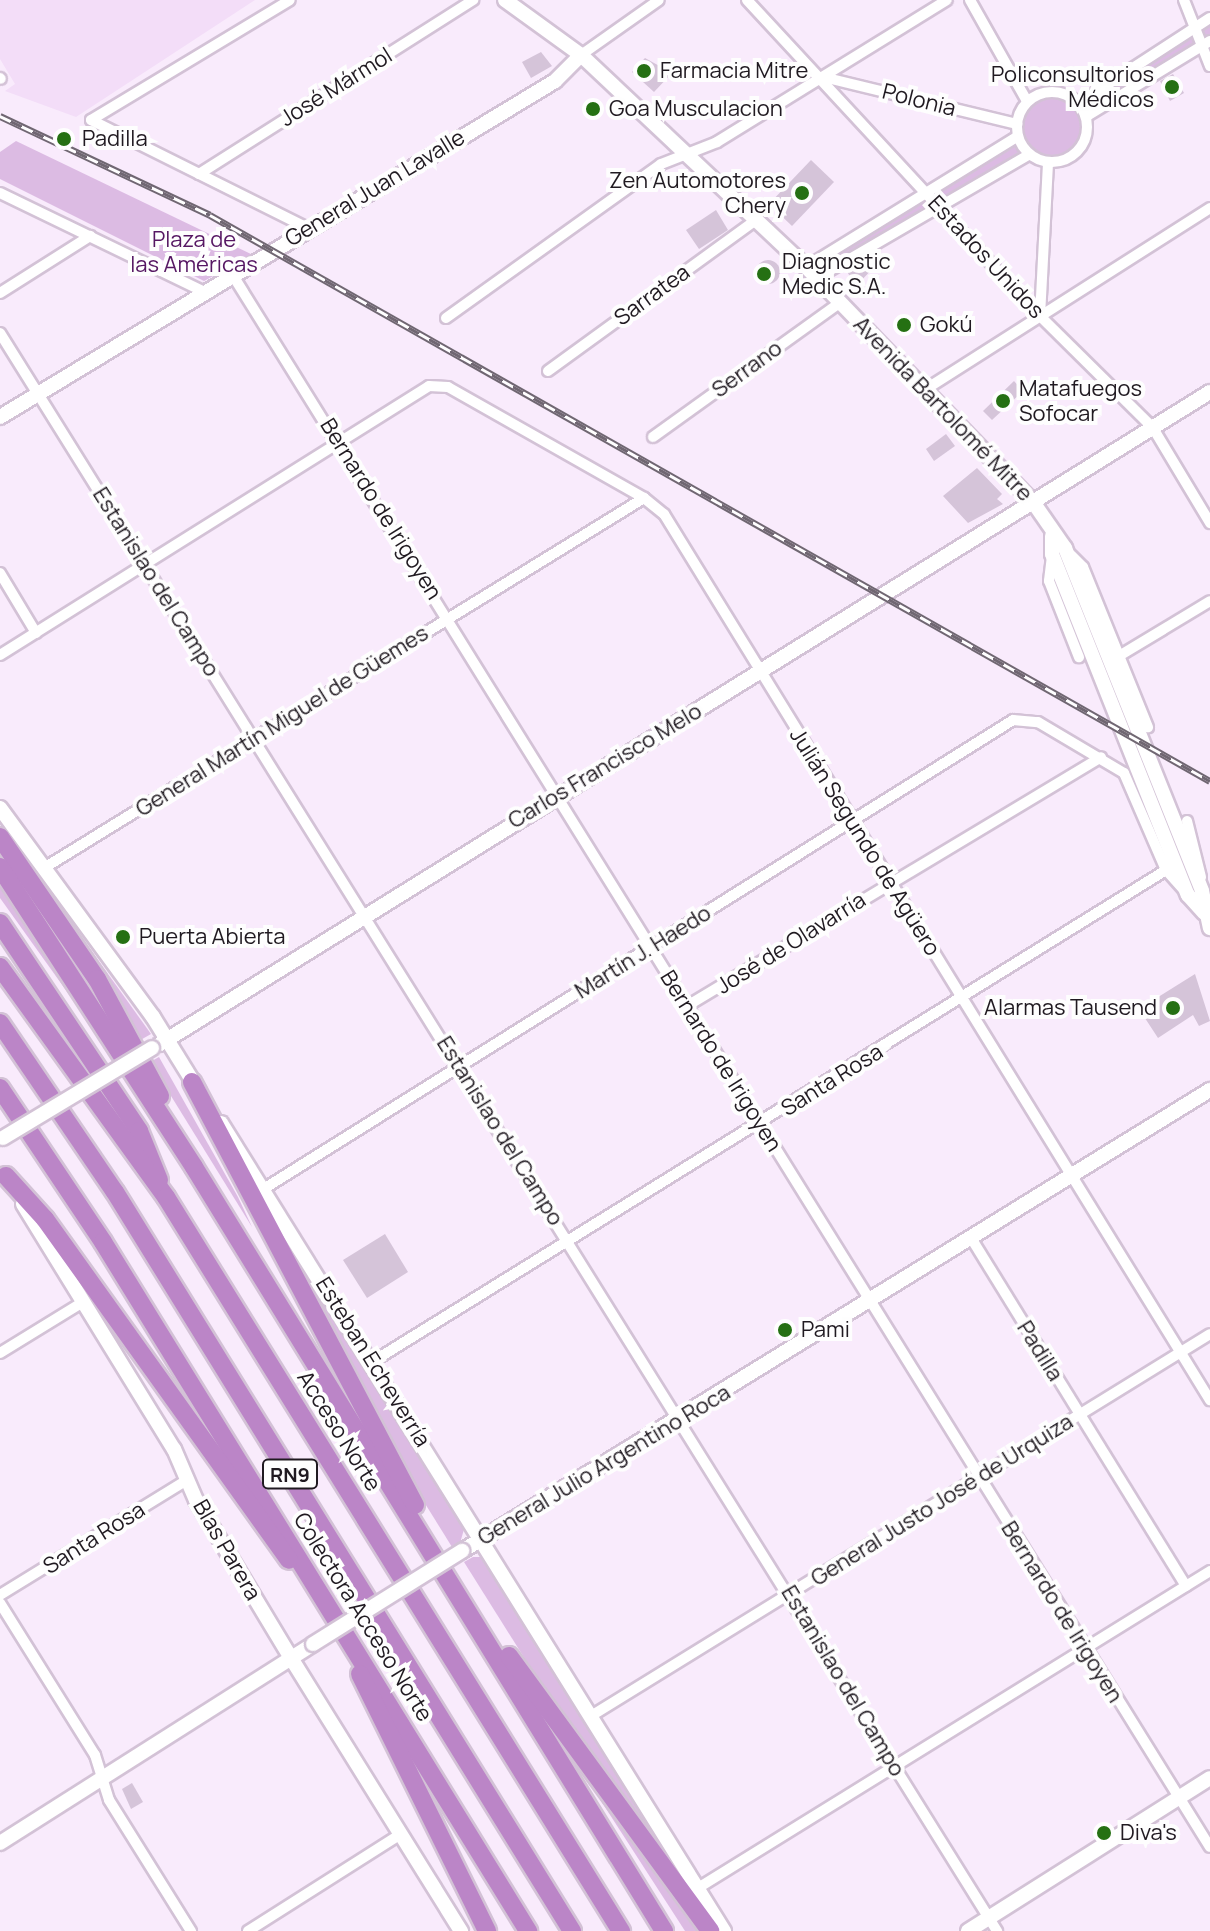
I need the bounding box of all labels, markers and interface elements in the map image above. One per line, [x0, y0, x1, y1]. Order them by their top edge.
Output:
street label: José Mármol [275, 42, 397, 132]
place label: Farmacia Mitre [660, 58, 808, 84]
place label: Policonsultorios Médicos [991, 61, 1154, 112]
marker: Farmacia Mitre [635, 62, 653, 80]
marker: Policonsultorios Médicos [1161, 76, 1183, 98]
street label: Polonia [880, 78, 958, 122]
place label: Goa Musculacion [609, 96, 783, 122]
marker: Goa Musculacion [584, 100, 602, 118]
street label: General Juan Lavalle [280, 124, 470, 252]
place label: Padilla [82, 126, 148, 152]
marker: Padilla [53, 128, 75, 150]
place label: Zen Automotores Chery [609, 167, 786, 218]
marker: Zen Automotores Chery [793, 184, 811, 202]
street label: Estados Unidos [922, 190, 1050, 324]
park label: Plaza de las Américas [130, 226, 258, 278]
place label: Diagnostic Medic S.A. [782, 248, 891, 300]
street label: Sarratea [609, 259, 695, 331]
marker: Diagnostic Medic S.A. [753, 263, 775, 285]
street label: Avenida Bartolomé Mitre [848, 311, 1038, 507]
place label: Gokú [920, 312, 973, 338]
marker: Gokú [895, 316, 913, 334]
street label: Serrano [707, 335, 787, 403]
place label: Matafuegos Sofocar [1019, 375, 1142, 426]
marker: Matafuegos Sofocar [994, 392, 1012, 410]
street label: Bernardo de Irigoyen [315, 414, 447, 604]
street label: Estanislao del Campo [87, 483, 225, 681]
street label: General Martín Miguel de Güemes [131, 620, 433, 822]
street label: Carlos Francisco Melo [504, 698, 706, 834]
street label: Julián Segundo de Agüero [784, 723, 946, 961]
street label: José de Olavarría [711, 886, 871, 1000]
street label: Martín J. Haedo [570, 900, 716, 1004]
place label: Puerta Abierta [139, 924, 285, 950]
marker: Puerta Abierta [114, 928, 132, 946]
street label: Bernardo de Irigoyen [655, 966, 787, 1156]
place label: Alarmas Tausend [984, 995, 1157, 1021]
marker: Alarmas Tausend [1164, 999, 1182, 1017]
street label: Estanislao del Campo [431, 1032, 569, 1230]
street label: Santa Rosa [776, 1038, 888, 1122]
street label: Esteban Echeverría [310, 1272, 436, 1452]
street label: Padilla [1011, 1316, 1069, 1386]
place label: Pami [801, 1317, 850, 1343]
marker: Pami [776, 1321, 794, 1339]
street label: Acceso Norte [292, 1366, 386, 1496]
street label: General Julio Argentino Roca [473, 1379, 735, 1551]
street label: General Justo José de Urquiza [806, 1408, 1078, 1592]
road number: RN9 [262, 1458, 318, 1490]
street label: Blas Parera [188, 1495, 266, 1605]
street label: Santa Rosa [38, 1496, 150, 1580]
street label: Colectora Acceso Norte [288, 1508, 438, 1726]
street label: Bernardo de Irigoyen [996, 1517, 1128, 1707]
street label: Estanislao del Campo [776, 1581, 910, 1781]
place label: Diva's [1120, 1820, 1177, 1846]
marker: Diva's [1095, 1824, 1113, 1842]

